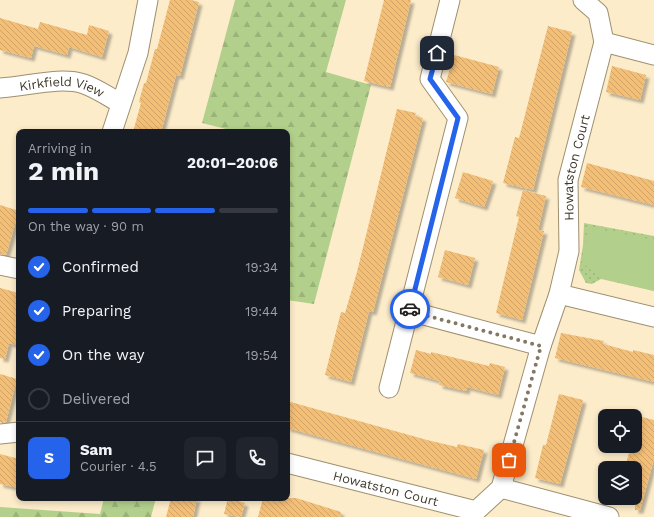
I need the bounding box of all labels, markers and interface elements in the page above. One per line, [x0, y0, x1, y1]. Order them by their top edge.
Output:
pin [420, 36, 454, 70]
icon: home [426, 42, 448, 64]
street label: Kirkfield View [18, 74, 107, 100]
street label: Howatston Court [561, 113, 593, 221]
text: Arriving in [28, 141, 92, 156]
text: 20:01–20:06 [187, 154, 278, 172]
text: 2 min [28, 156, 99, 186]
text: On the way · 90 m [28, 219, 144, 234]
icon: check [28, 256, 50, 278]
text: Confirmed [62, 258, 139, 276]
text: 19:34 [246, 260, 278, 275]
courier [390, 289, 430, 329]
icon: car [399, 298, 421, 320]
icon: check [28, 300, 50, 322]
text: Preparing [62, 302, 131, 320]
text: 19:44 [245, 304, 278, 319]
icon: check [28, 344, 50, 366]
text: On the way [62, 346, 144, 364]
text: 19:54 [246, 348, 278, 363]
text: Delivered [62, 390, 130, 408]
map controls [598, 409, 642, 505]
button: locate [598, 409, 642, 453]
button: chat [184, 437, 226, 479]
button: phone [236, 437, 278, 479]
text: Sam [80, 441, 112, 459]
pin [492, 443, 526, 477]
text: S [44, 449, 54, 467]
icon: bag [498, 449, 520, 471]
text: Courier · 4.5 [80, 459, 157, 474]
button: layers [598, 461, 642, 505]
street label: Howatston Court [332, 468, 441, 509]

